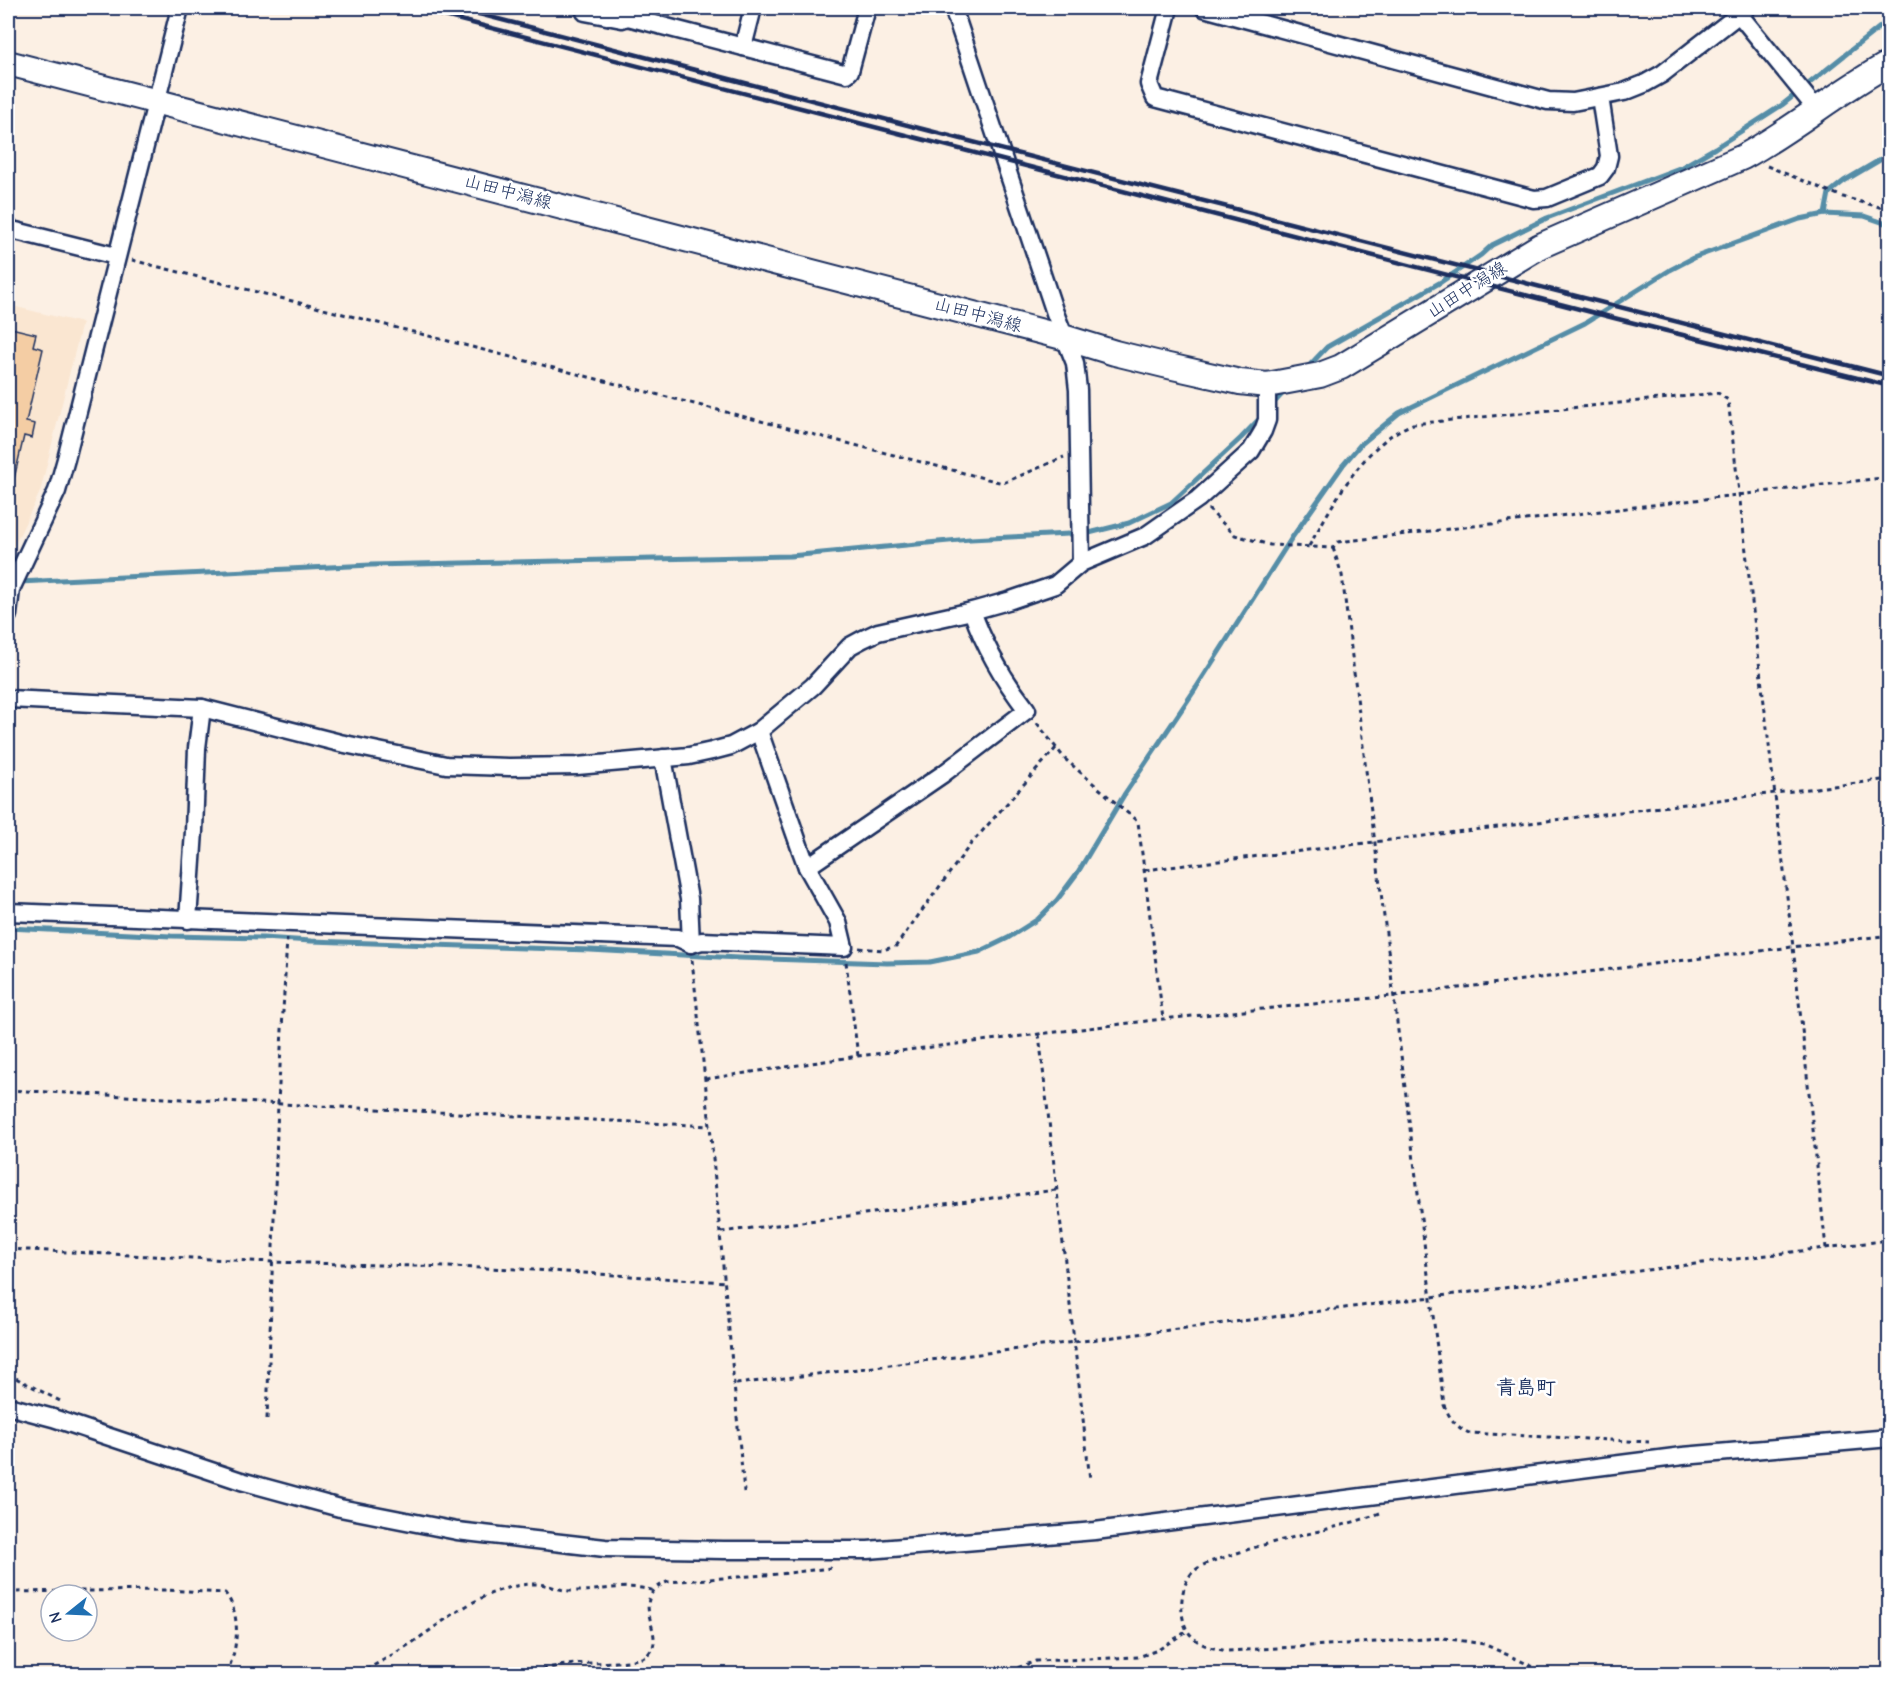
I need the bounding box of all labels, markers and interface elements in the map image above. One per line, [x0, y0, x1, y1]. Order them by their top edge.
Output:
street label: 山田中潟線 [462, 170, 554, 214]
street label: 山田中潟線 [1423, 257, 1511, 323]
street label: 山田中潟線 [932, 293, 1024, 337]
district label: 青島町 [1496, 1376, 1556, 1399]
north arrow [39, 1583, 99, 1643]
text: N [46, 1610, 66, 1625]

